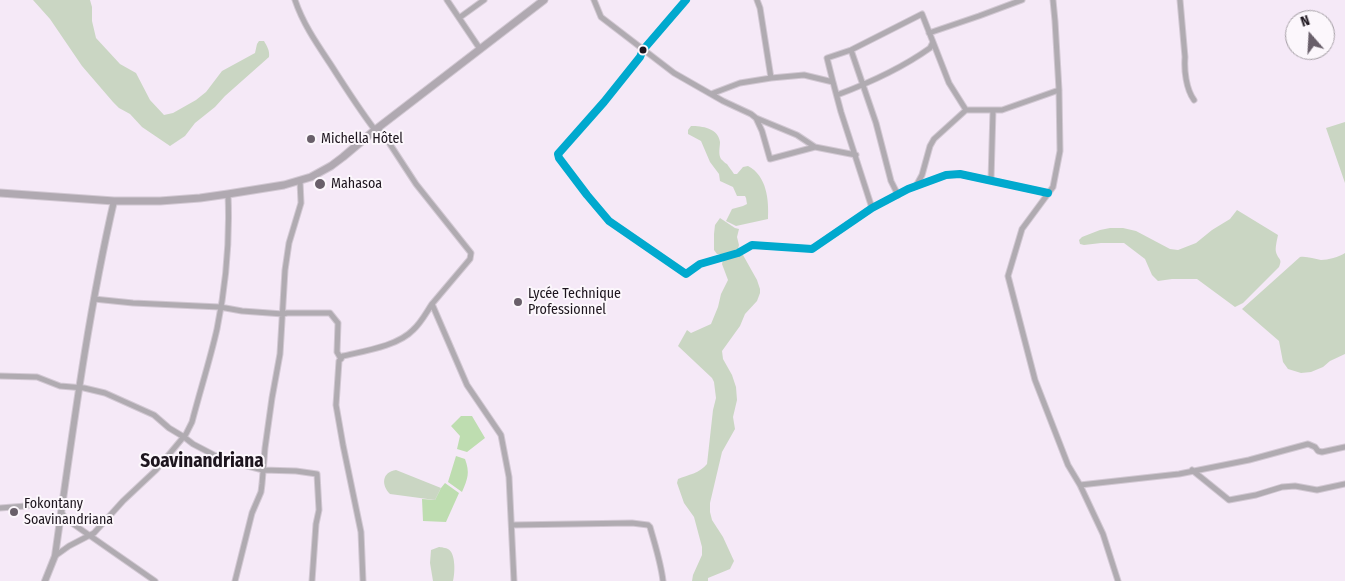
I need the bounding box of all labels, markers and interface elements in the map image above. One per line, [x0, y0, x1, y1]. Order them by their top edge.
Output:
north arrow [1285, 10, 1335, 60]
text: N [1299, 12, 1312, 31]
unlabelled marker [638, 45, 648, 55]
place label: Michella Hôtel [321, 131, 403, 147]
marker: Michella Hôtel [305, 133, 317, 145]
place label: Mahasoa [331, 176, 382, 192]
marker: Mahasoa [313, 177, 327, 191]
place label: Lycée Technique Professionnel [528, 286, 621, 318]
marker: Lycée Technique Professionnel [512, 296, 524, 308]
district label: Soavinandriana [140, 451, 264, 473]
place label: Fokontany Soavinandriana [24, 496, 113, 528]
marker: Fokontany Soavinandriana [8, 506, 20, 518]

